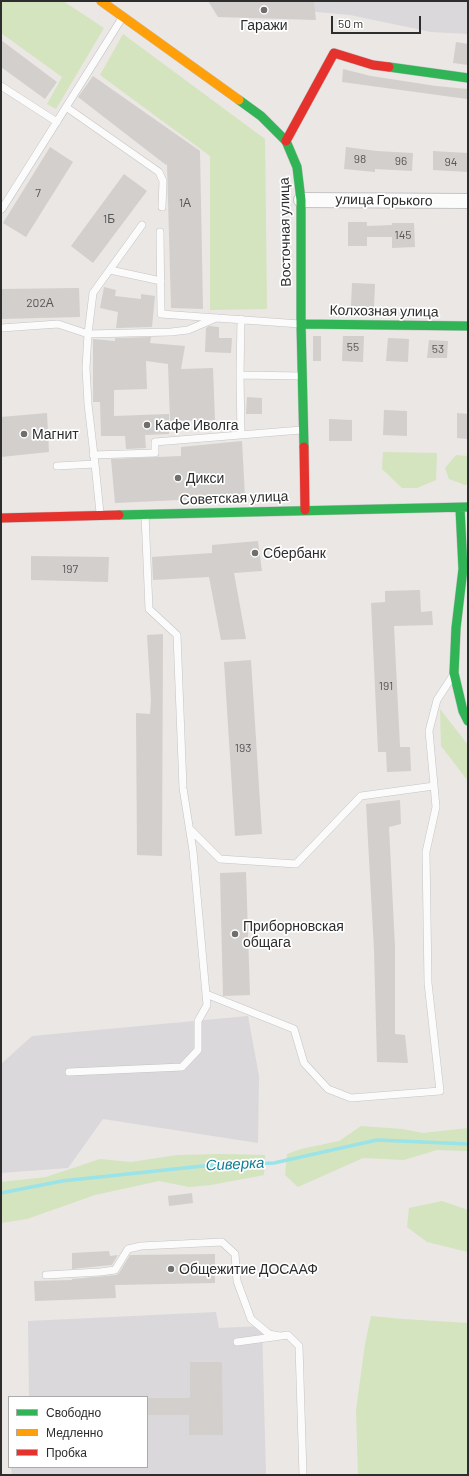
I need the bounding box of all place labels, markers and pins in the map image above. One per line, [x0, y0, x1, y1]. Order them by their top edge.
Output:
marker: Гаражи [259, 5, 269, 15]
place label: Гаражи [240, 17, 288, 33]
place label: Кафе Иволга [155, 417, 239, 433]
marker: Кафе Иволга [142, 420, 152, 430]
place label: Магнит [32, 426, 79, 442]
marker: Магнит [19, 429, 29, 439]
place label: Дикси [186, 470, 224, 486]
marker: Дикси [173, 473, 183, 483]
place label: Сбербанк [263, 545, 326, 561]
marker: Сбербанк [250, 548, 260, 558]
place label: Приборновская общага [243, 918, 344, 950]
marker: Приборновская общага [230, 929, 240, 939]
place label: Общежитие ДОСААФ [179, 1261, 318, 1277]
marker: Общежитие ДОСААФ [166, 1264, 176, 1274]

